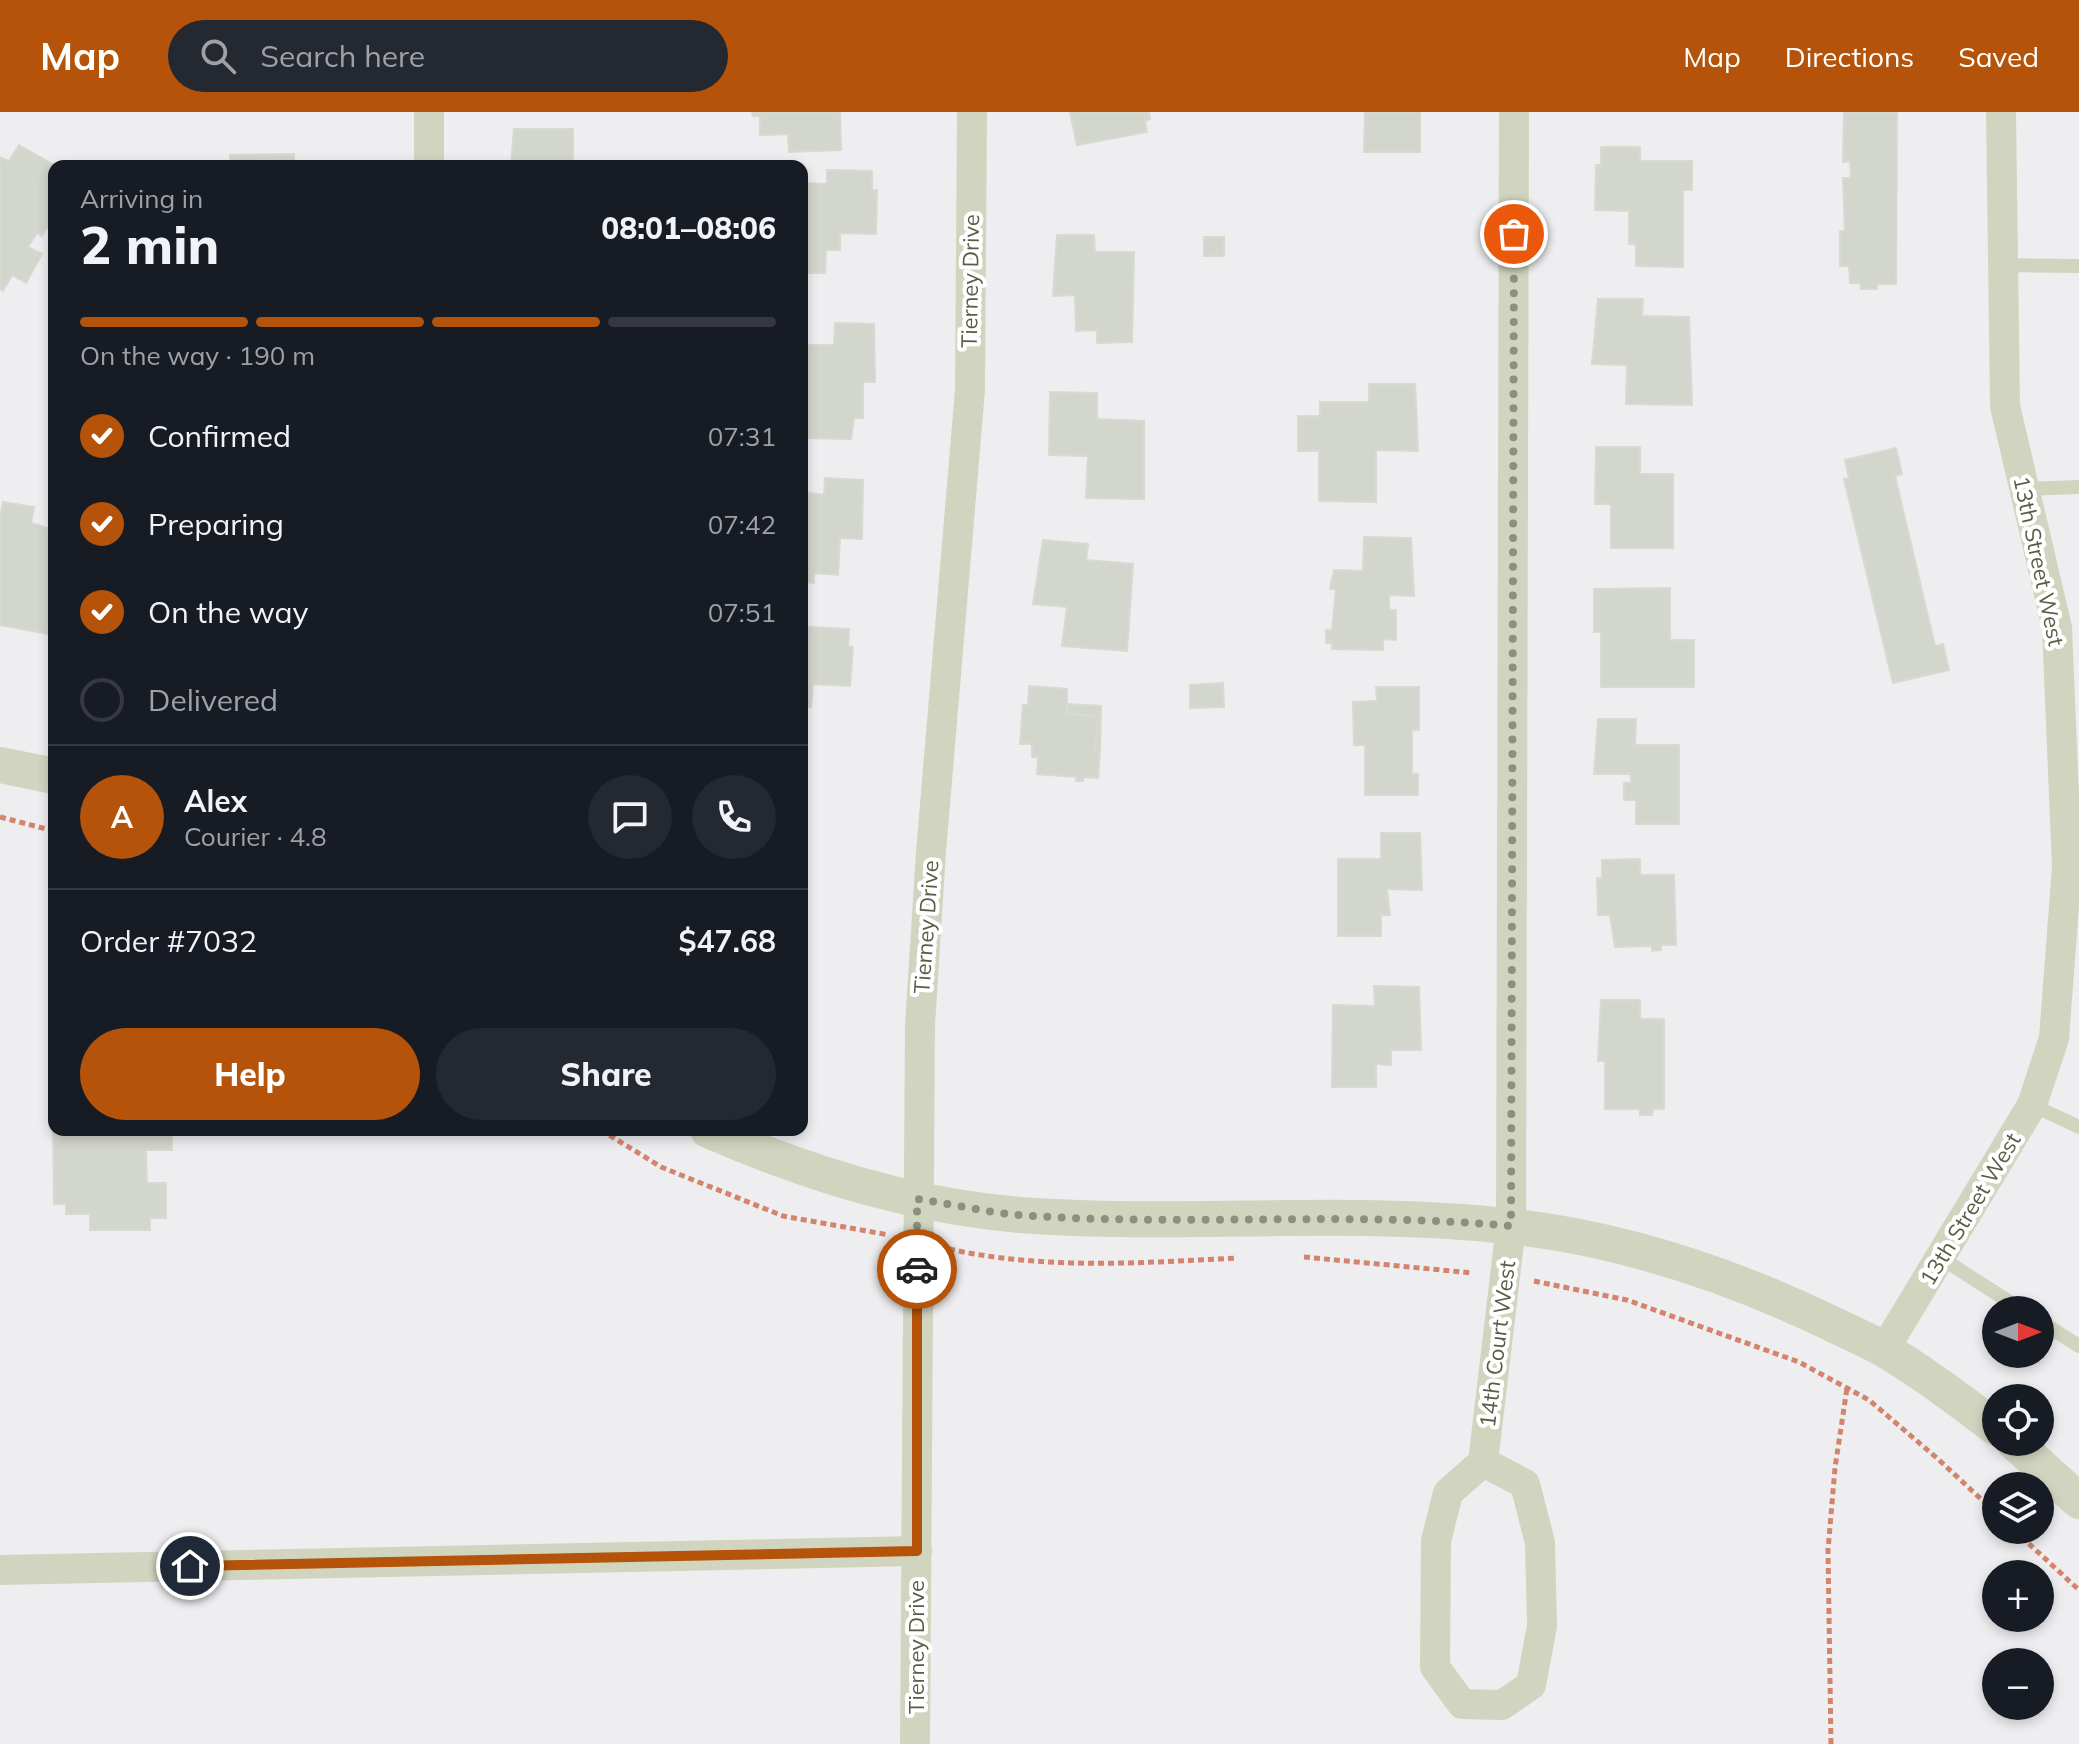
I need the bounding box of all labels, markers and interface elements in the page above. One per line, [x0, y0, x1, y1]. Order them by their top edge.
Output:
search box [168, 20, 728, 92]
text: Map [40, 32, 120, 80]
icon: search [196, 34, 240, 78]
text: Search here [260, 37, 425, 75]
text: Map [1683, 39, 1741, 74]
text: Directions [1785, 39, 1914, 74]
text: Saved [1958, 39, 2039, 74]
text: Arriving in [80, 182, 203, 215]
pin [1480, 200, 1548, 268]
text: 08:01–08:06 [601, 209, 776, 247]
text: 2 min [80, 212, 219, 277]
icon: bag [1492, 212, 1536, 256]
street label: Tierney Drive [955, 214, 985, 348]
text: On the way · 190 m [80, 339, 315, 372]
icon: check [80, 414, 124, 458]
text: Confirmed [148, 417, 291, 455]
text: 07:31 [708, 420, 776, 453]
street label: 13th Street West [2007, 473, 2071, 649]
icon: check [80, 502, 124, 546]
text: Preparing [148, 505, 284, 543]
text: 07:42 [708, 508, 776, 541]
icon: check [80, 590, 124, 634]
text: On the way [148, 593, 308, 631]
text: 07:51 [708, 596, 776, 629]
text: Delivered [148, 681, 278, 719]
button: chat [588, 775, 672, 859]
button: phone [692, 775, 776, 859]
text: Alex [184, 782, 247, 820]
text: A [111, 798, 133, 836]
text: Courier · 4.8 [184, 820, 327, 853]
street label: Tierney Drive [907, 859, 945, 995]
text: Order #7032 [80, 922, 257, 960]
text: $47.68 [679, 922, 776, 960]
button: Help [80, 1028, 420, 1120]
button: Share [436, 1028, 776, 1120]
street label: 13th Street West [1913, 1127, 2027, 1290]
courier [877, 1229, 957, 1309]
icon: car [895, 1247, 939, 1291]
street label: 14th Court West [1473, 1259, 1521, 1429]
north arrow [1982, 1296, 2054, 1368]
map controls [1982, 1296, 2054, 1720]
button: locate [1982, 1384, 2054, 1456]
button: layers [1982, 1472, 2054, 1544]
pin [156, 1532, 224, 1600]
icon: home [168, 1544, 212, 1588]
button: + [1982, 1560, 2054, 1632]
street label: Tierney Drive [902, 1580, 930, 1714]
button: − [1982, 1648, 2054, 1720]

